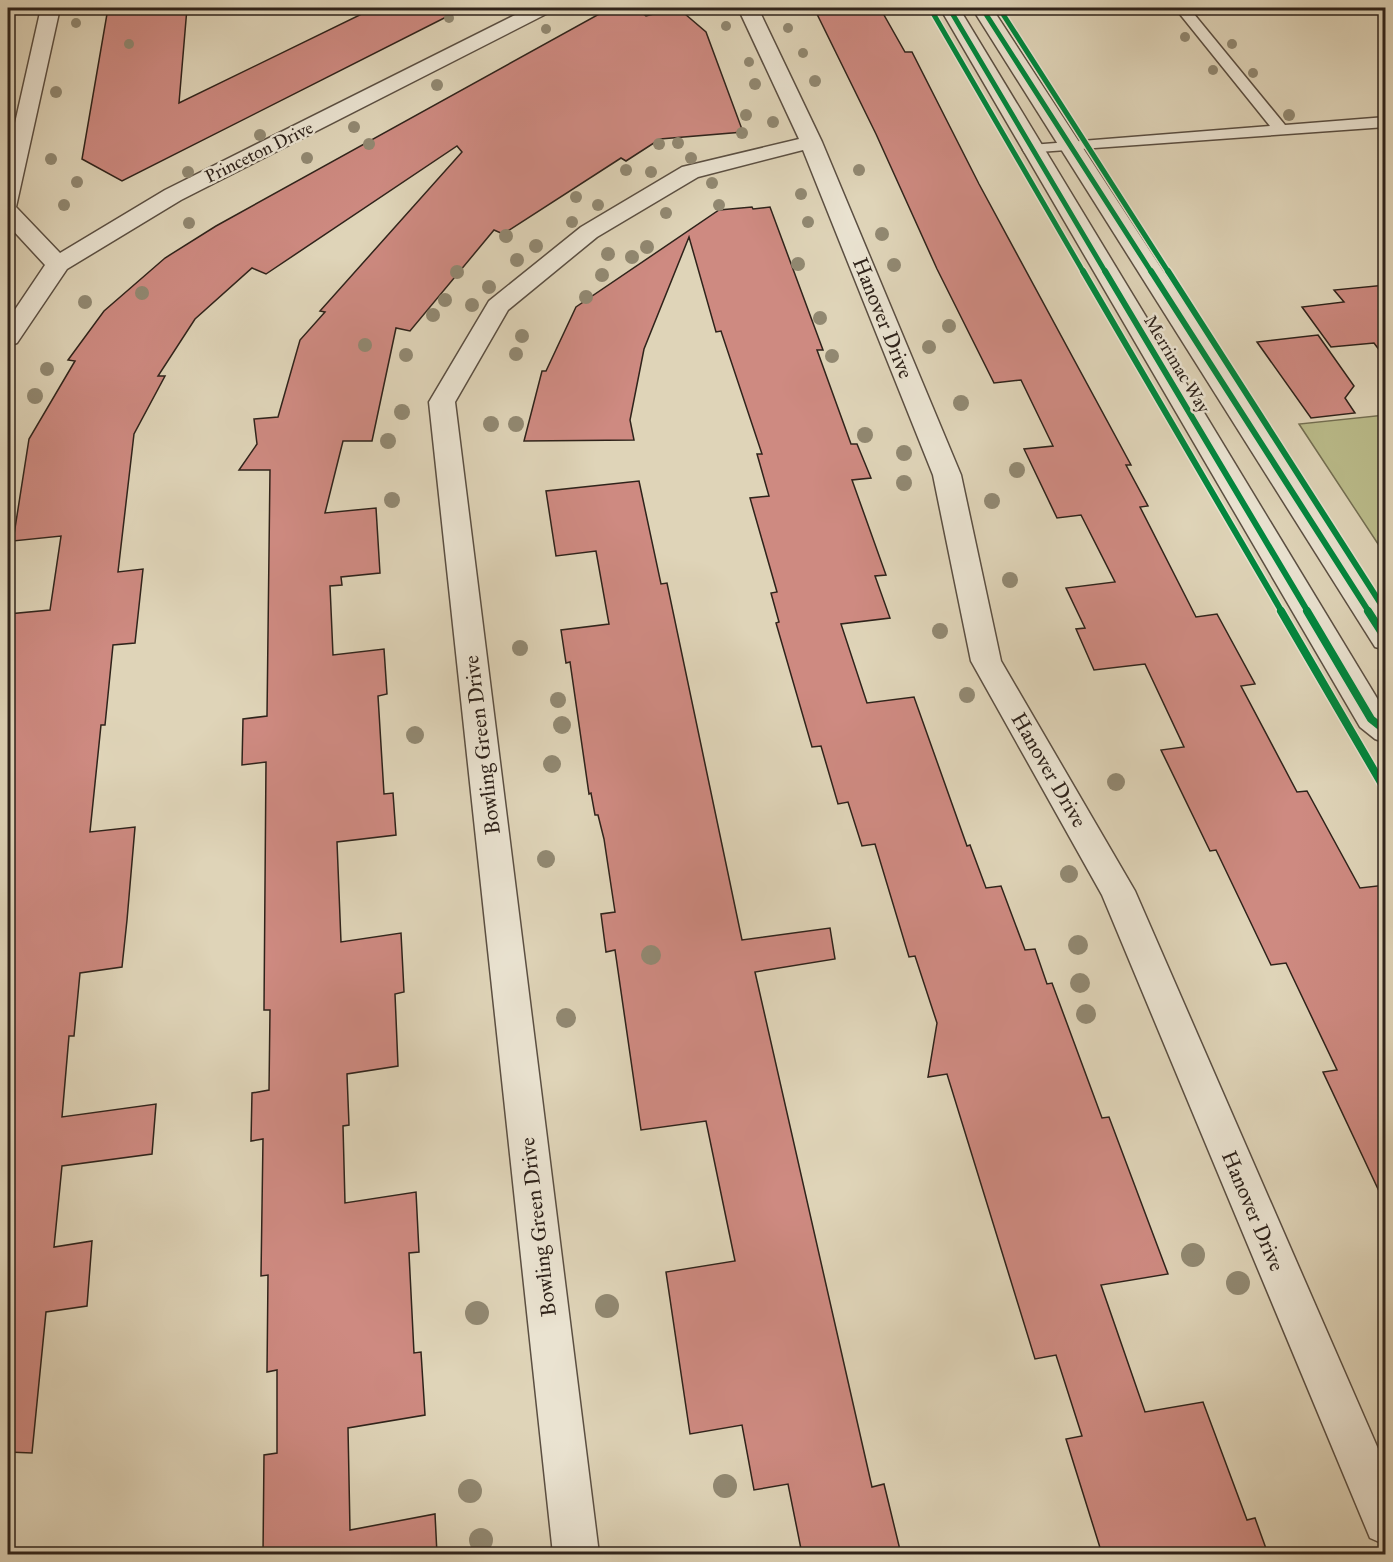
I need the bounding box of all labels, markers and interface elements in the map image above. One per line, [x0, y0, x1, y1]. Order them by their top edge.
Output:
street label: Princeton Drive [201, 116, 317, 188]
street label: Hanover Drive [847, 254, 919, 383]
street label: Merrimac Way [1139, 311, 1215, 418]
street label: Bowling Green Drive [458, 654, 506, 836]
street label: Hanover Drive [1006, 708, 1093, 832]
street label: Bowling Green Drive [514, 1136, 562, 1318]
street label: Hanover Drive [1216, 1147, 1290, 1275]

